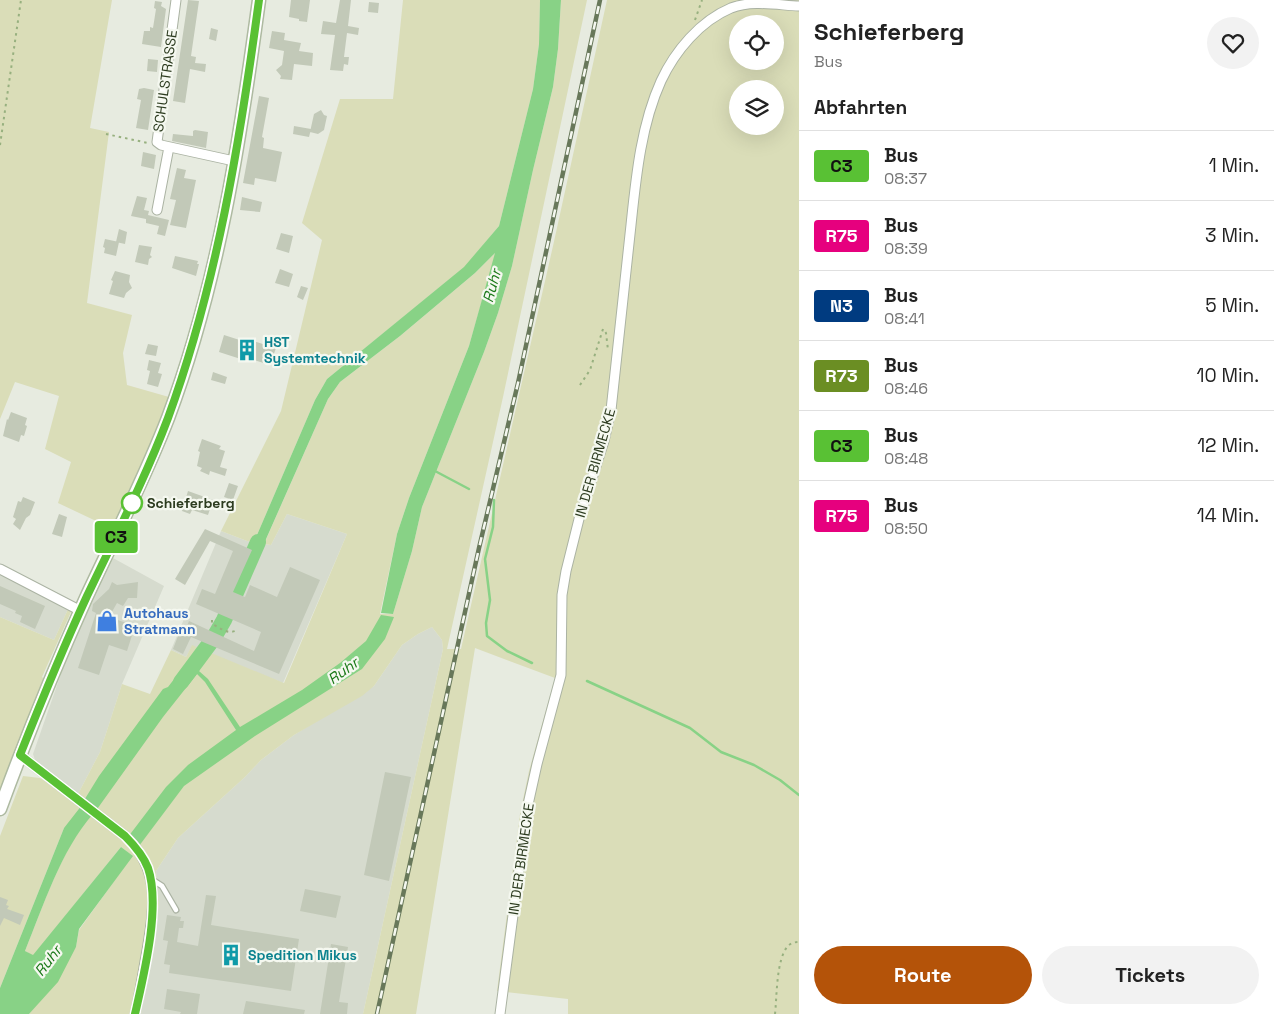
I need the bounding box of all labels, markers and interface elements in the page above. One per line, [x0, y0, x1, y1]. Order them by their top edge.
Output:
map controls [729, 15, 784, 135]
button: locate [729, 15, 784, 70]
text: Schieferberg [814, 16, 964, 47]
button: heart [1207, 17, 1259, 69]
street label: SCHULSTRASSE [149, 29, 181, 133]
text: Bus [814, 51, 843, 72]
button: layers [729, 80, 784, 135]
text: Abfahrten [814, 95, 907, 120]
text: Bus [884, 143, 918, 168]
text: 1 Min. [1209, 153, 1259, 178]
text: C3 [830, 154, 853, 177]
text: 08:37 [884, 168, 927, 189]
text: Bus [884, 213, 918, 238]
text: 3 Min. [1205, 223, 1259, 248]
text: R75 [825, 224, 858, 247]
text: 08:39 [884, 238, 928, 259]
water label: Ruhr [478, 266, 505, 305]
text: Bus [884, 283, 918, 308]
text: 5 Min. [1205, 293, 1259, 318]
text: N3 [830, 294, 853, 317]
text: 08:41 [884, 308, 925, 329]
place label: HST Systemtechnik [264, 333, 366, 367]
building icon: HST Systemtechnik [234, 337, 260, 363]
text: Bus [884, 353, 918, 378]
text: 10 Min. [1196, 363, 1259, 388]
text: R73 [825, 364, 858, 387]
text: 08:46 [884, 378, 928, 399]
street label: IN DER BIRMECKE [571, 406, 619, 520]
text: Bus [884, 423, 918, 448]
text: 12 Min. [1197, 433, 1259, 458]
text: C3 [830, 434, 853, 457]
text: 08:48 [884, 448, 928, 469]
marker: Schieferberg [121, 492, 143, 514]
text: Bus [884, 493, 918, 518]
place label: Schieferberg [147, 494, 235, 512]
text: 14 Min. [1197, 503, 1259, 528]
text: R75 [825, 504, 858, 527]
text: 08:50 [884, 518, 928, 539]
line badge: C3 [94, 521, 138, 553]
text: C3 [105, 525, 127, 548]
place label: Autohaus Stratmann [124, 604, 196, 638]
shop icon: Autohaus Stratmann [94, 608, 120, 634]
water label: Ruhr [324, 652, 363, 688]
street label: IN DER BIRMECKE [504, 802, 538, 916]
water label: Ruhr [30, 941, 66, 980]
building icon: Spedition Mikus [218, 942, 244, 968]
place label: Spedition Mikus [248, 946, 357, 964]
button: Route [814, 946, 1032, 1004]
button: Tickets [1042, 946, 1259, 1004]

